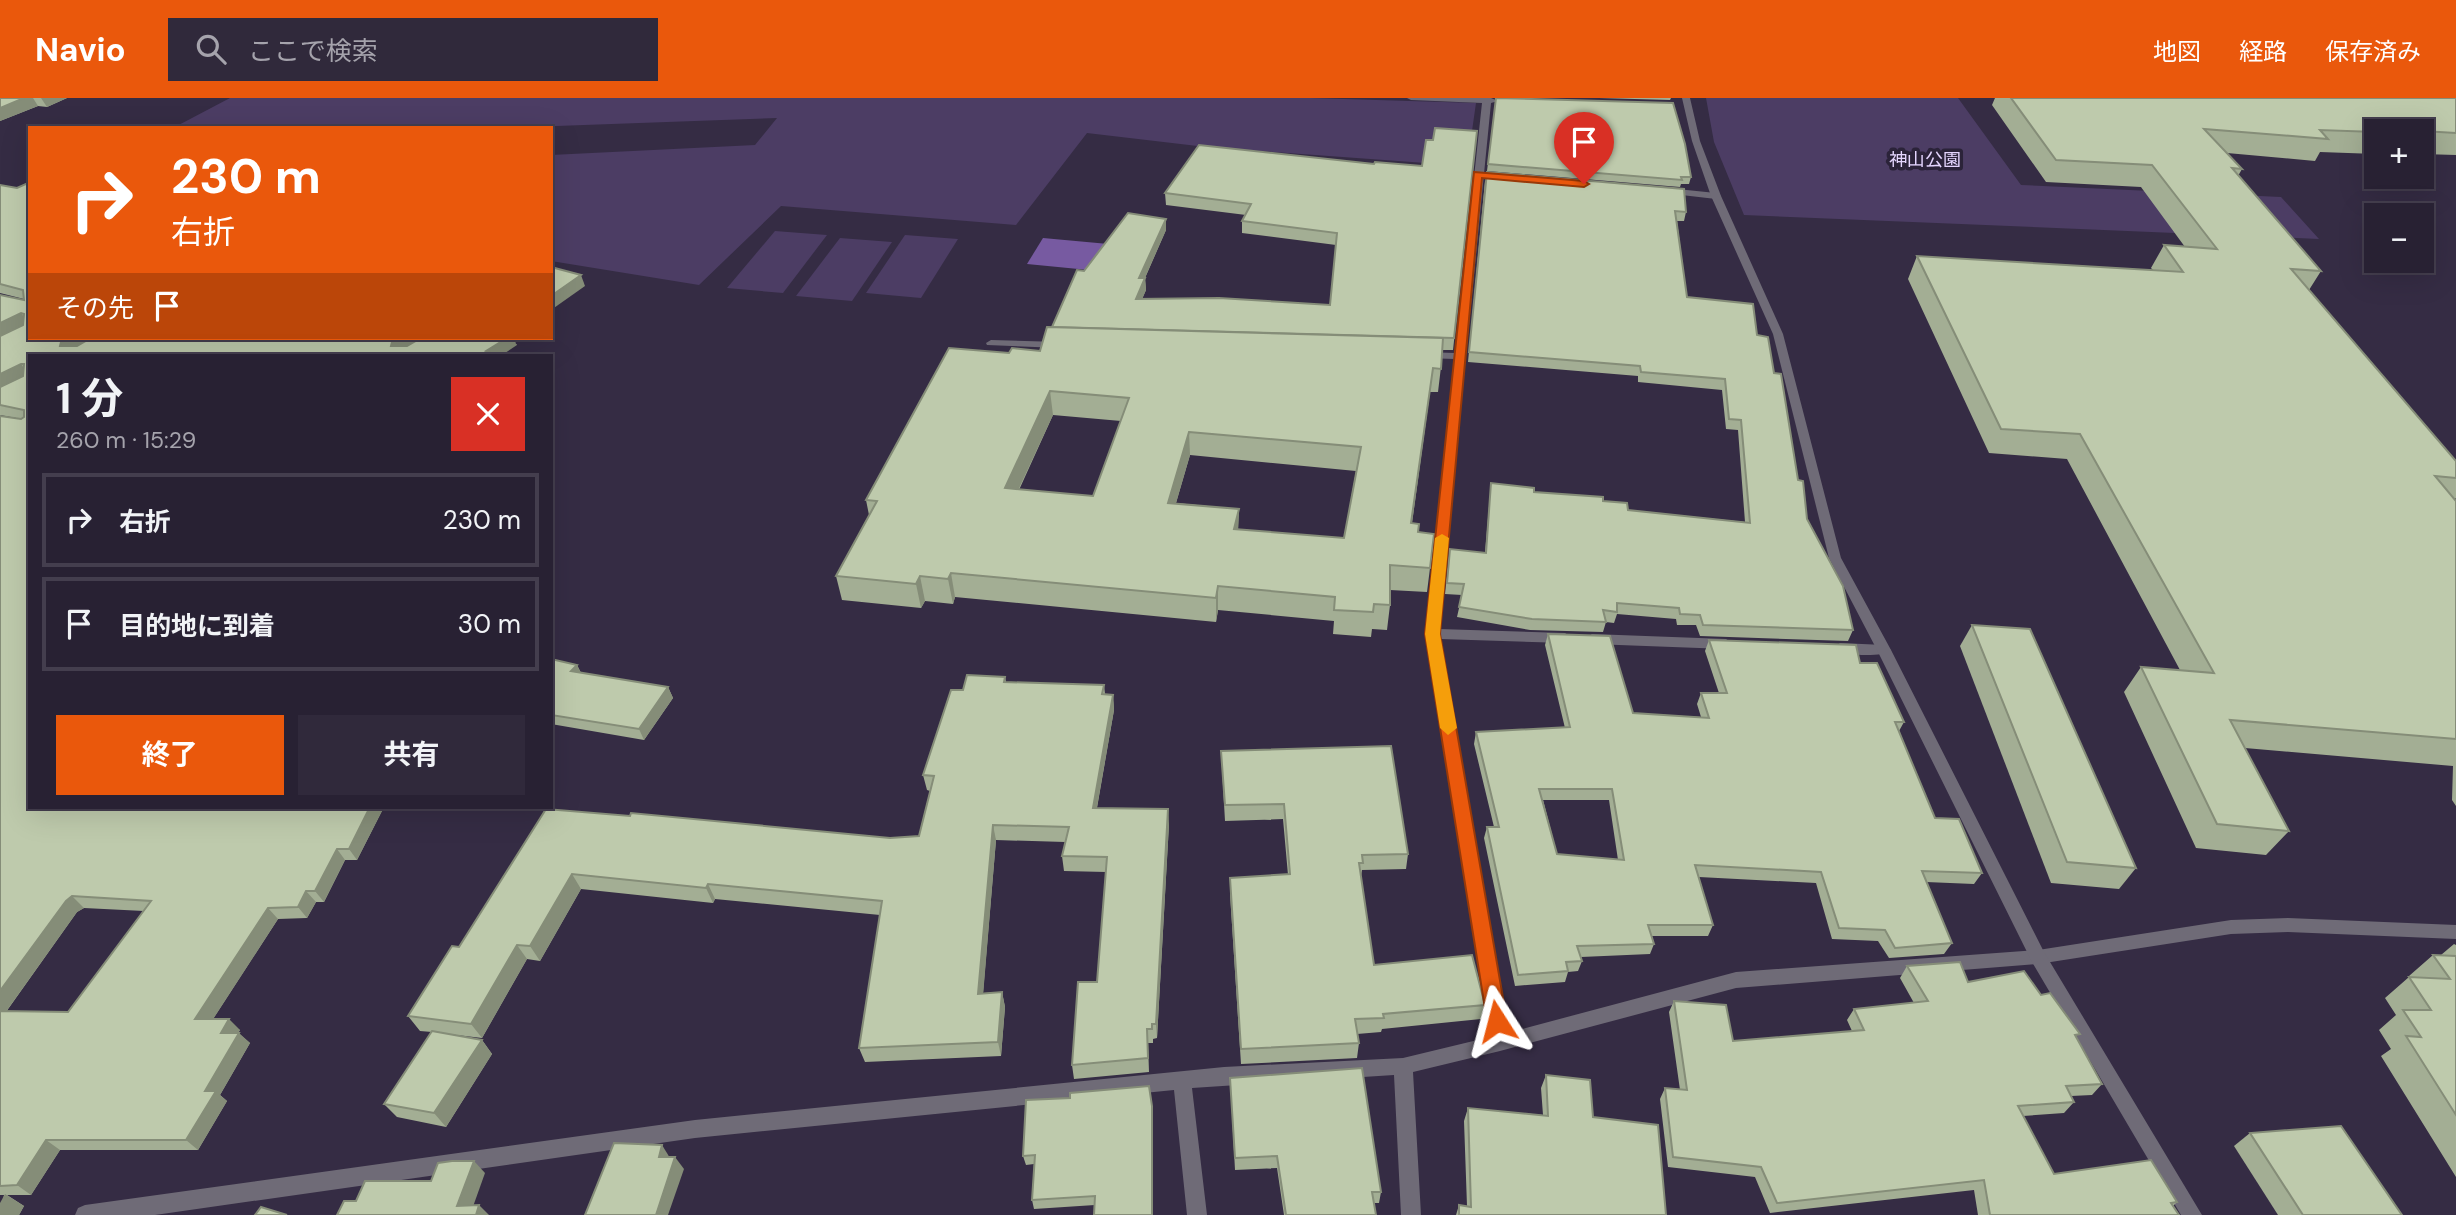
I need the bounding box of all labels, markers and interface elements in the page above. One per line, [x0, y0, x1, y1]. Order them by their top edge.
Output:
search box [168, 18, 658, 81]
text: Navio [35, 28, 126, 71]
icon: search [192, 30, 230, 68]
text: ここで検索 [248, 34, 378, 68]
text: 地図 [2153, 36, 2201, 67]
text: 経路 [2239, 36, 2287, 67]
text: 保存済み [2325, 36, 2421, 67]
pin [1554, 112, 1614, 184]
map controls [2364, 119, 2434, 273]
button: + [2364, 119, 2434, 189]
icon: arrive [1565, 123, 1603, 161]
text: 230 m [171, 144, 321, 208]
park label: 神山公園 [1889, 148, 1961, 172]
icon: right [56, 154, 147, 245]
button: − [2364, 203, 2434, 273]
text: 右折 [171, 211, 235, 253]
icon: arrive [148, 287, 186, 325]
text: その先 [56, 291, 134, 325]
text: 1 分 [56, 371, 123, 426]
button: close [451, 377, 525, 451]
text: 260 m · 15:29 [56, 425, 196, 455]
icon: right [60, 501, 98, 539]
text: 230 m [443, 503, 521, 537]
text: 右折 [119, 505, 171, 539]
icon: arrive [60, 605, 98, 643]
text: 30 m [458, 607, 521, 641]
text: 目的地に到着 [119, 609, 275, 643]
button: 終了 [56, 715, 284, 795]
button: 共有 [298, 715, 525, 795]
position arrow [1460, 984, 1534, 1058]

